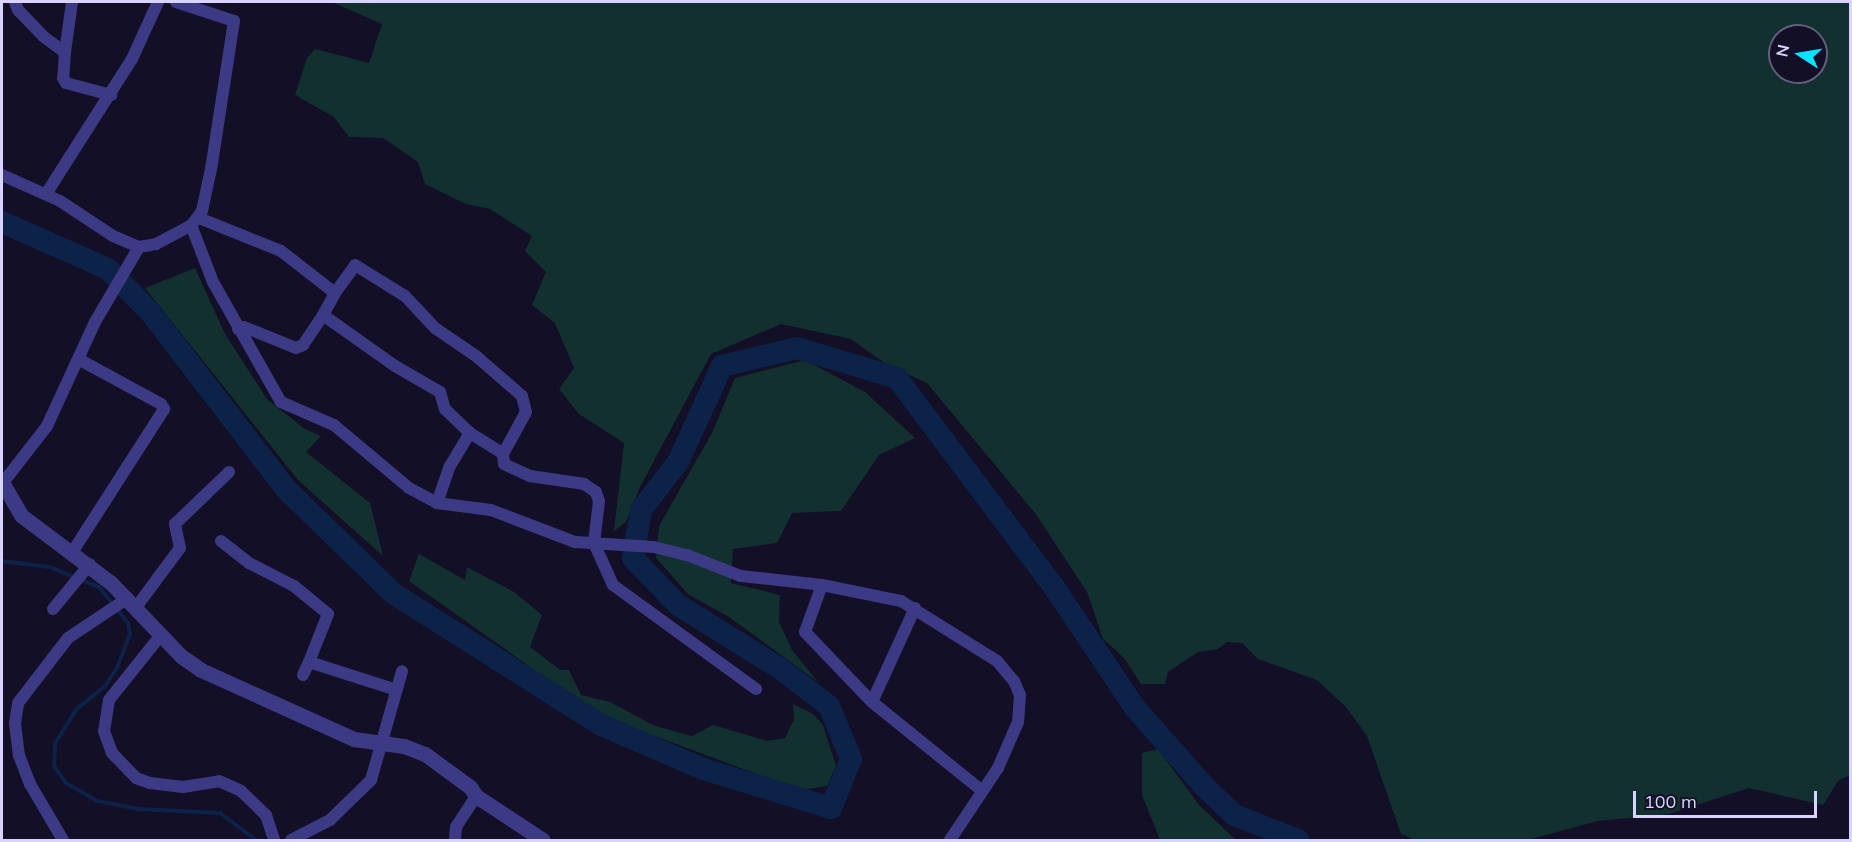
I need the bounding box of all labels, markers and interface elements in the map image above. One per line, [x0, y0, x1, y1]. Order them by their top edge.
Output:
north arrow [1768, 24, 1828, 84]
text: N [1771, 43, 1793, 59]
scale bar [1636, 779, 1820, 817]
text: 100 m [1644, 790, 1697, 813]

